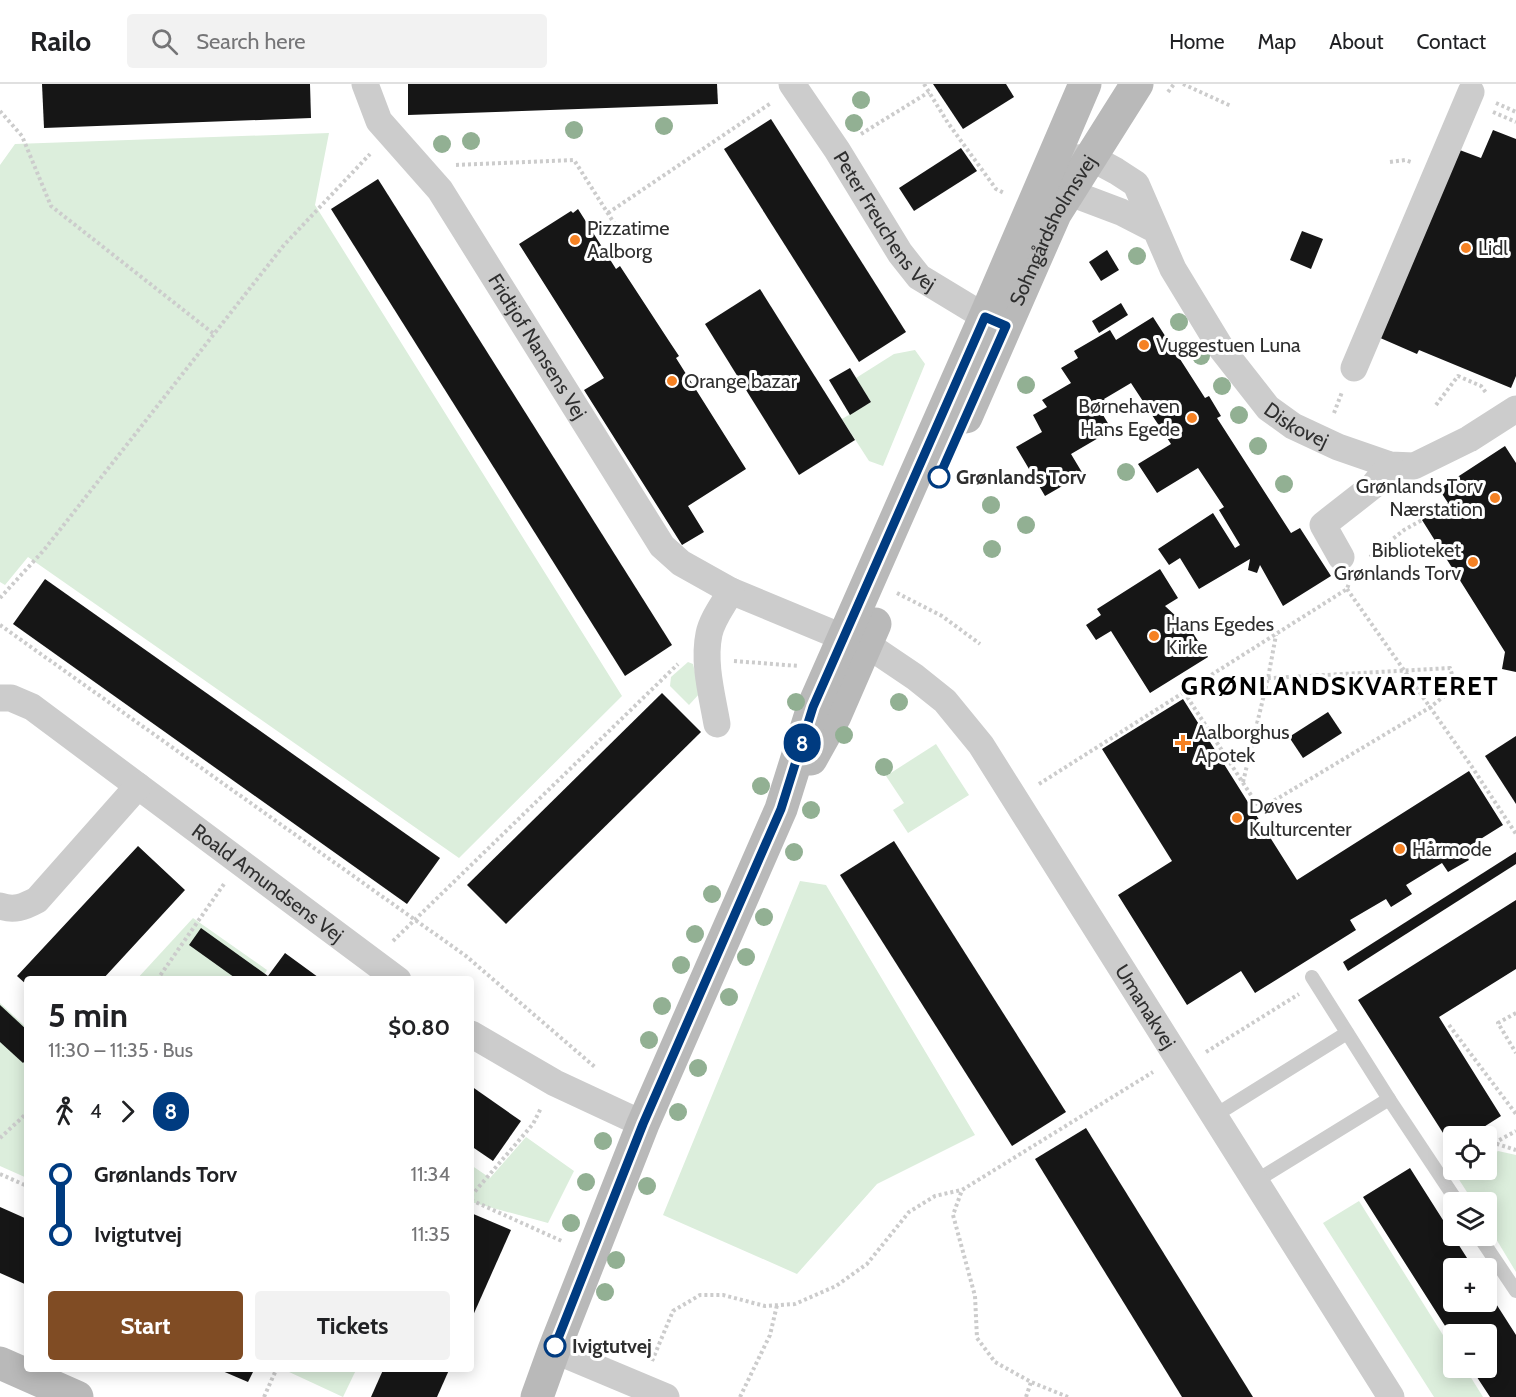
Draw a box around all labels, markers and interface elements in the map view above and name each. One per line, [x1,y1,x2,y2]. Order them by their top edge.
search box [127,14,547,68]
text: Railo [30,24,91,58]
icon: search [148,25,181,58]
text: Search here [196,28,306,55]
text: Home [1169,29,1225,54]
text: Map [1258,29,1296,54]
text: About [1329,29,1383,54]
text: Contact [1416,29,1486,54]
street label: Peter Freuchens Vej [829,147,940,296]
street label: Sohngårdsholmsvej [1004,150,1101,309]
place label: Pizzatime Aalborg [587,216,670,263]
marker: Pizzatime Aalborg [568,233,582,247]
place label: Lidl [1478,236,1508,260]
marker: Lidl [1459,241,1473,255]
street label: Fridtjof Nansens Vej [483,269,592,424]
place label: Vuggestuen Luna [1156,333,1301,357]
marker: Vuggestuen Luna [1137,338,1151,352]
place label: Orange bazar [684,369,798,393]
marker: Orange bazar [665,374,679,388]
place label: Børnehaven Hans Egede [1078,394,1180,441]
street label: Diskovej [1259,397,1332,453]
marker: Børnehaven Hans Egede [1185,411,1199,425]
place label: Grønlands Torv [956,465,1086,489]
marker: Grønlands Torv [928,466,950,488]
place label: Grønlands Torv Nærstation [1356,474,1483,521]
marker: Grønlands Torv Nærstation [1488,491,1502,505]
place label: Biblioteket Grønlands Torv [1334,538,1461,585]
marker: Biblioteket Grønlands Torv [1466,555,1480,569]
place label: Hans Egedes Kirke [1166,612,1274,659]
marker: Hans Egedes Kirke [1147,629,1161,643]
district label: GRØNLANDSKVARTERET [1181,670,1499,702]
place label: Aalborghus Apotek [1195,720,1290,767]
line badge: 8 [782,724,822,762]
text: 8 [796,731,808,756]
marker: Aalborghus Apotek [1176,736,1190,750]
place label: Døves Kulturcenter [1249,794,1352,841]
marker: Døves Kulturcenter [1230,811,1244,825]
street label: Roald Amundsens Vej [187,818,348,947]
place label: Hårmode [1412,837,1492,861]
marker: Hårmode [1393,842,1407,856]
street label: Umanakvej [1110,960,1181,1053]
text: 5 min [48,995,128,1035]
text: $0.80 [388,1014,450,1041]
text: 11:30 – 11:35 · Bus [48,1038,193,1062]
icon: walk [48,1095,81,1128]
icon: forward [111,1095,144,1128]
text: 4 [90,1099,102,1123]
text: 8 [165,1099,177,1124]
map controls [1443,1126,1497,1378]
button: locate [1443,1126,1497,1180]
text: Grønlands Torv [94,1161,237,1188]
text: 11:34 [410,1162,450,1186]
button: layers [1443,1192,1497,1246]
text: Ivigtutvej [94,1221,182,1248]
text: 11:35 [411,1222,450,1246]
button: + [1443,1258,1497,1312]
button: Start [48,1291,243,1360]
button: Tickets [255,1291,450,1360]
button: − [1443,1324,1497,1378]
place label: Ivigtutvej [572,1334,652,1358]
marker: Ivigtutvej [544,1335,566,1357]

